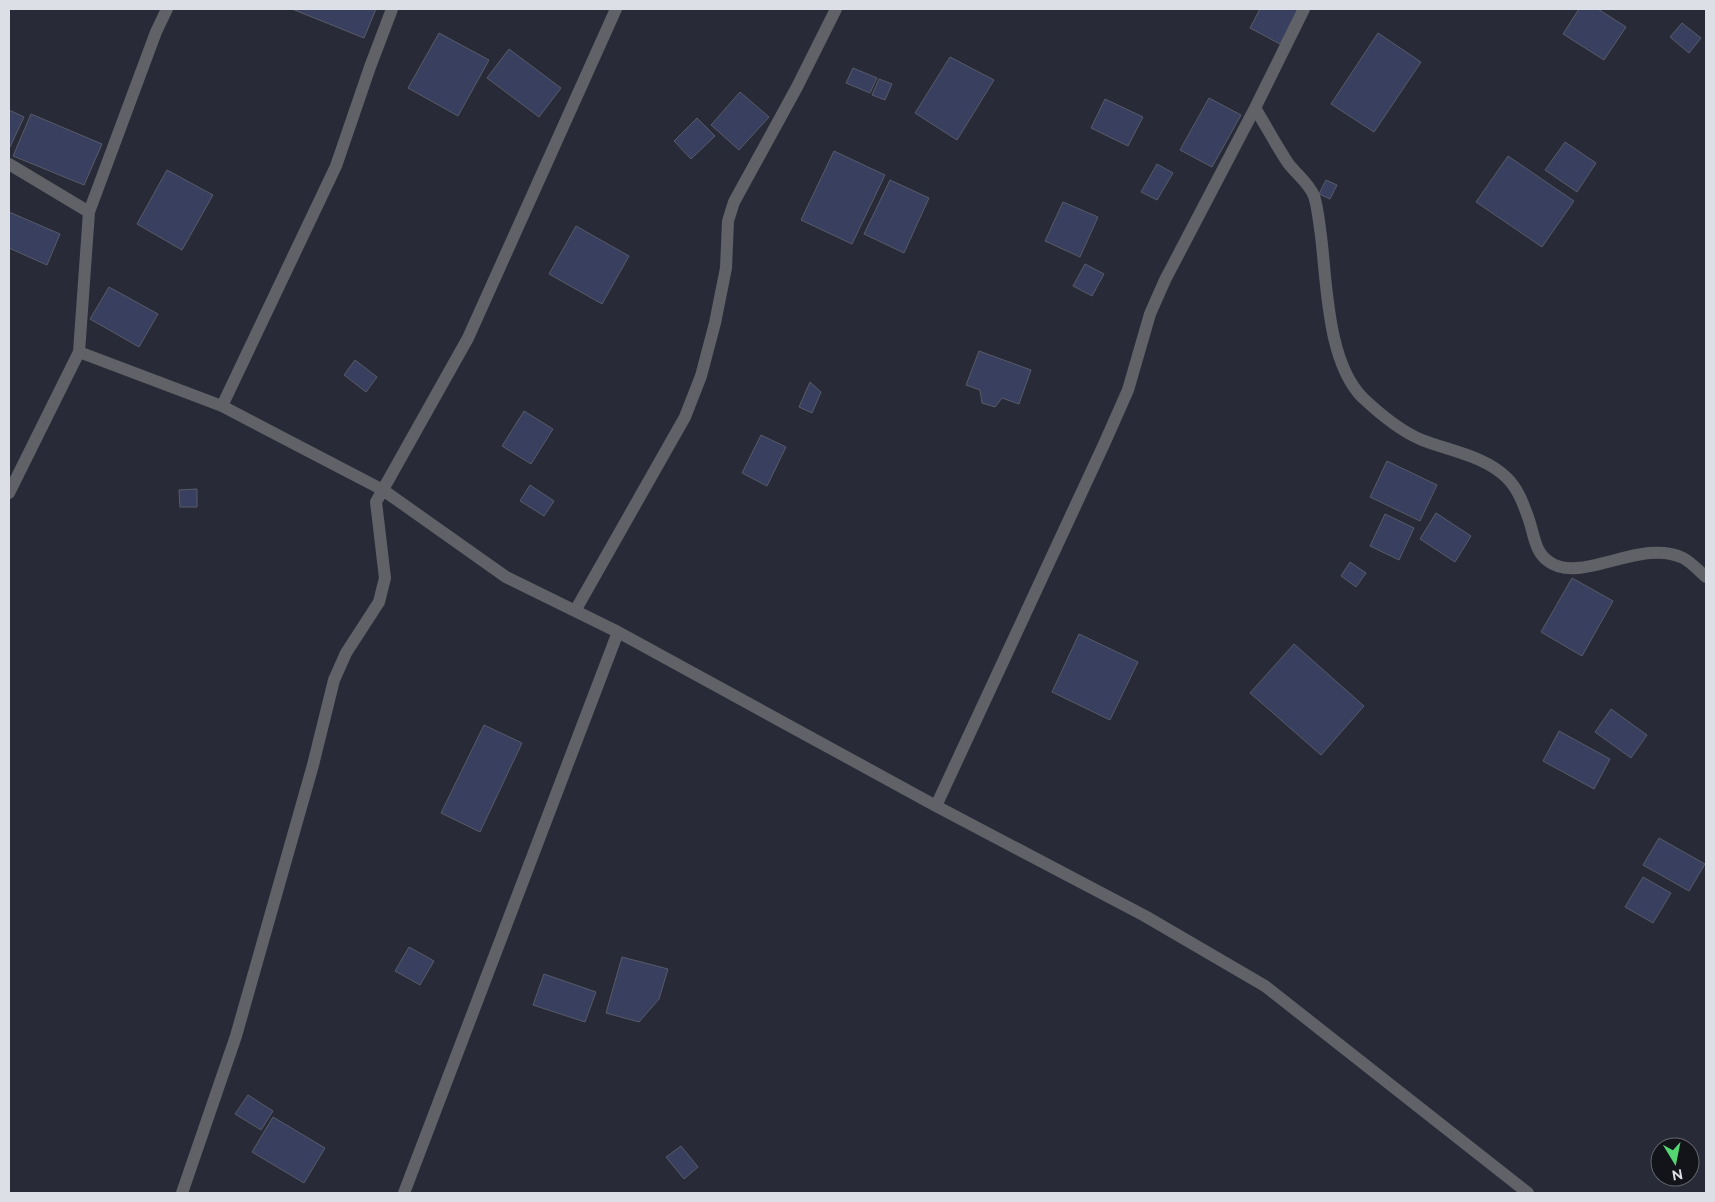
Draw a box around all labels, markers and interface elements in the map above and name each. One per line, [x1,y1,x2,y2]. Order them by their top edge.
north arrow [1650,1137,1700,1187]
text: N [1671,1166,1684,1184]

